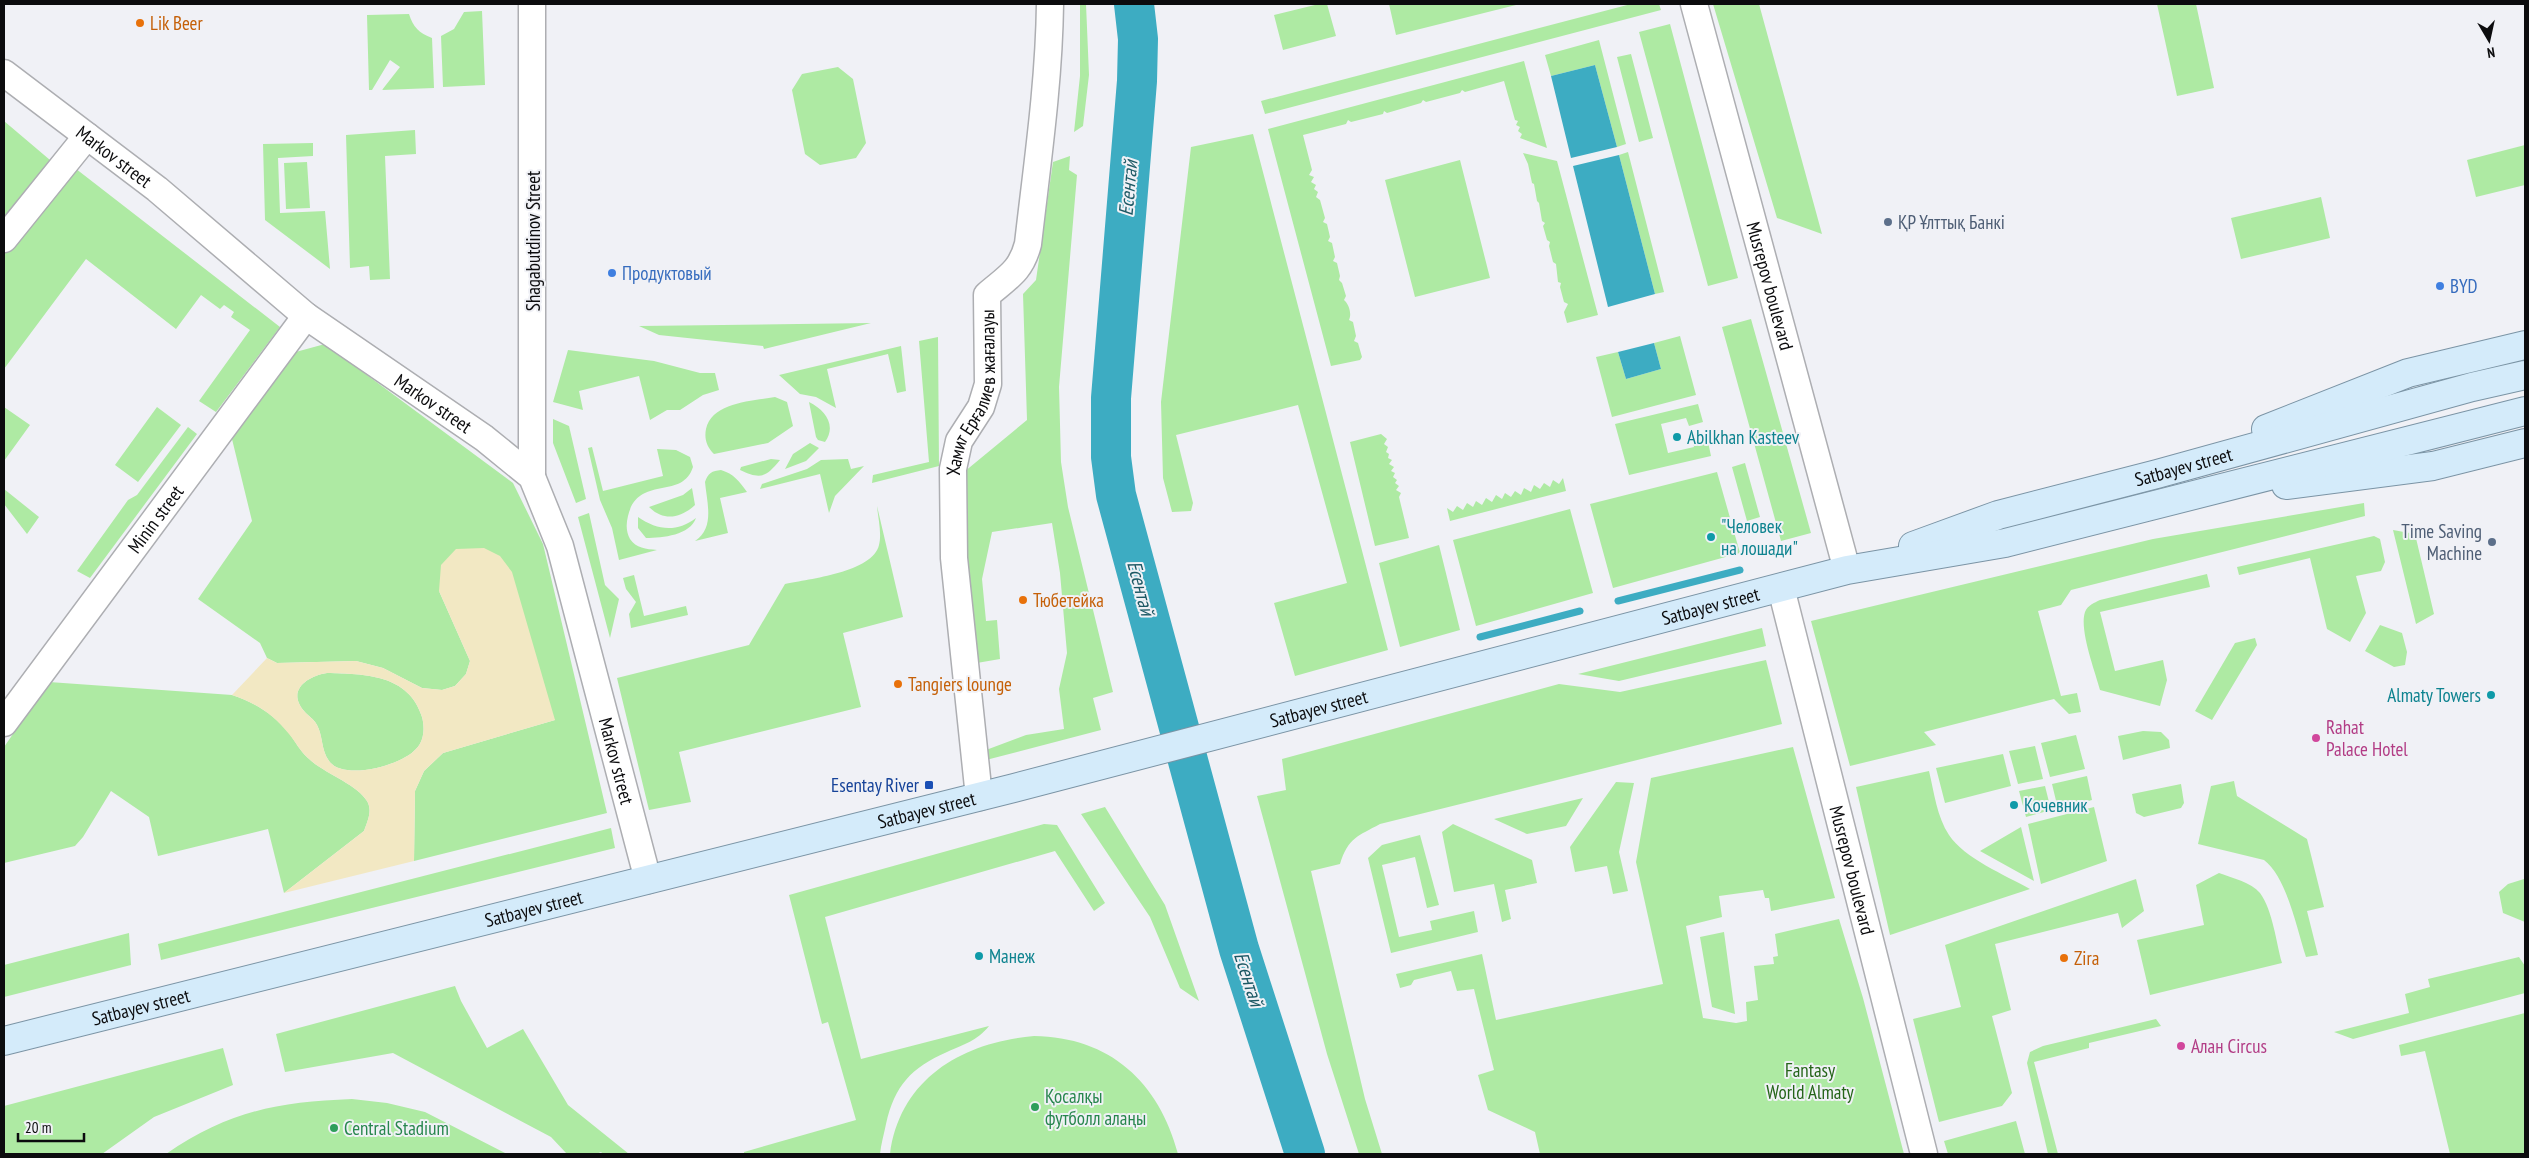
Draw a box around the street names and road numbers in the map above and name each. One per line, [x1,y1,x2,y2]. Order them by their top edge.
street label: Markov street [71,120,157,193]
street label: Shagabutdinov Street [521,170,545,311]
street label: Musrepov boulevard [1741,219,1799,353]
street label: Хамит Ерғалиев жағалауы [941,309,1000,476]
street label: Markov street [390,368,477,439]
street label: Satbayev street [2132,442,2236,491]
street label: Minin street [122,480,189,558]
street label: Satbayev street [1659,581,1763,630]
street label: Satbayev street [1267,684,1371,733]
street label: Markov street [594,715,640,807]
street label: Satbayev street [875,786,979,834]
street label: Musrepov boulevard [1824,803,1880,937]
street label: Satbayev street [482,884,586,932]
street label: Satbayev street [89,983,193,1031]

